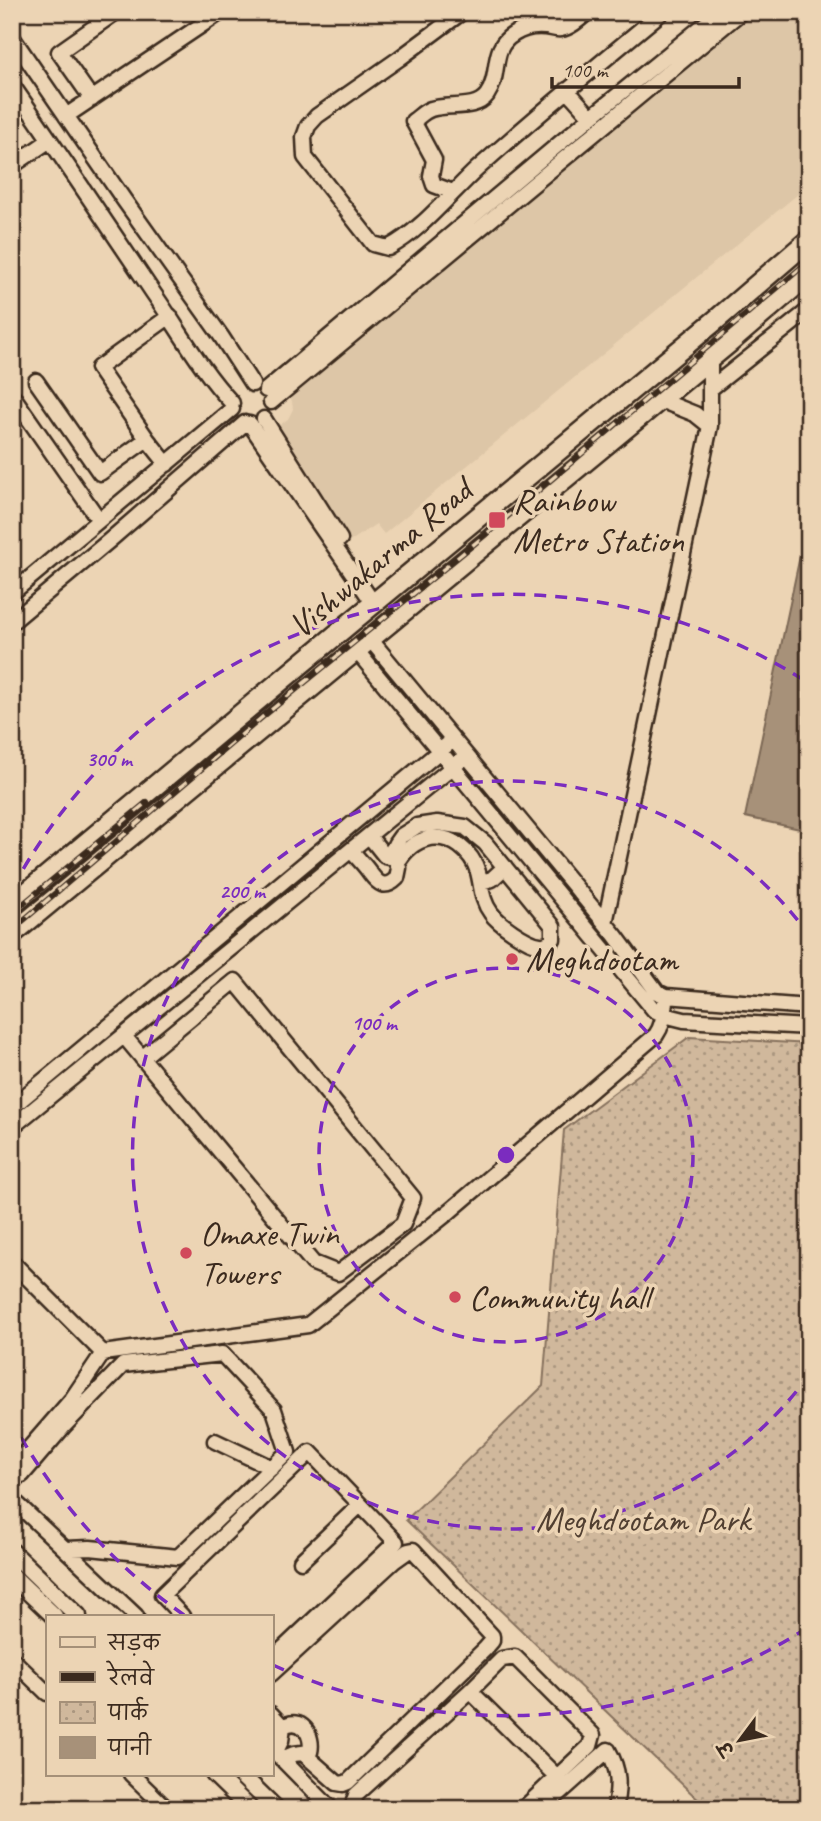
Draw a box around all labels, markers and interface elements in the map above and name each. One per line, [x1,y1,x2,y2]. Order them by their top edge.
scale bar [552,46,739,90]
text: 100 m [562,57,609,83]
street label: Vishwakarma Road [279,465,485,648]
place label: Rainbow Metro Station [513,478,684,563]
marker: Rainbow Metro Station [487,510,507,530]
text: 300 m [86,746,134,772]
text: 200 m [219,878,267,904]
place label: Meghdootam [526,937,680,982]
marker: Meghdootam [504,951,520,967]
text: 100 m [351,1010,399,1036]
centre of rings [494,1143,518,1167]
place label: Omaxe Twin Towers [200,1211,340,1296]
marker: Omaxe Twin Towers [178,1245,194,1261]
place label: Community hall [469,1275,655,1320]
marker: Community hall [447,1289,463,1305]
park label: Meghdootam Park [536,1497,753,1542]
legend [46,1615,273,1776]
text: सड़क [107,1630,161,1656]
text: रेलवे [105,1660,155,1691]
text: पार्क [107,1696,149,1726]
north arrow [706,1706,776,1776]
text: पानी [107,1732,153,1761]
text: उ [712,1735,741,1762]

